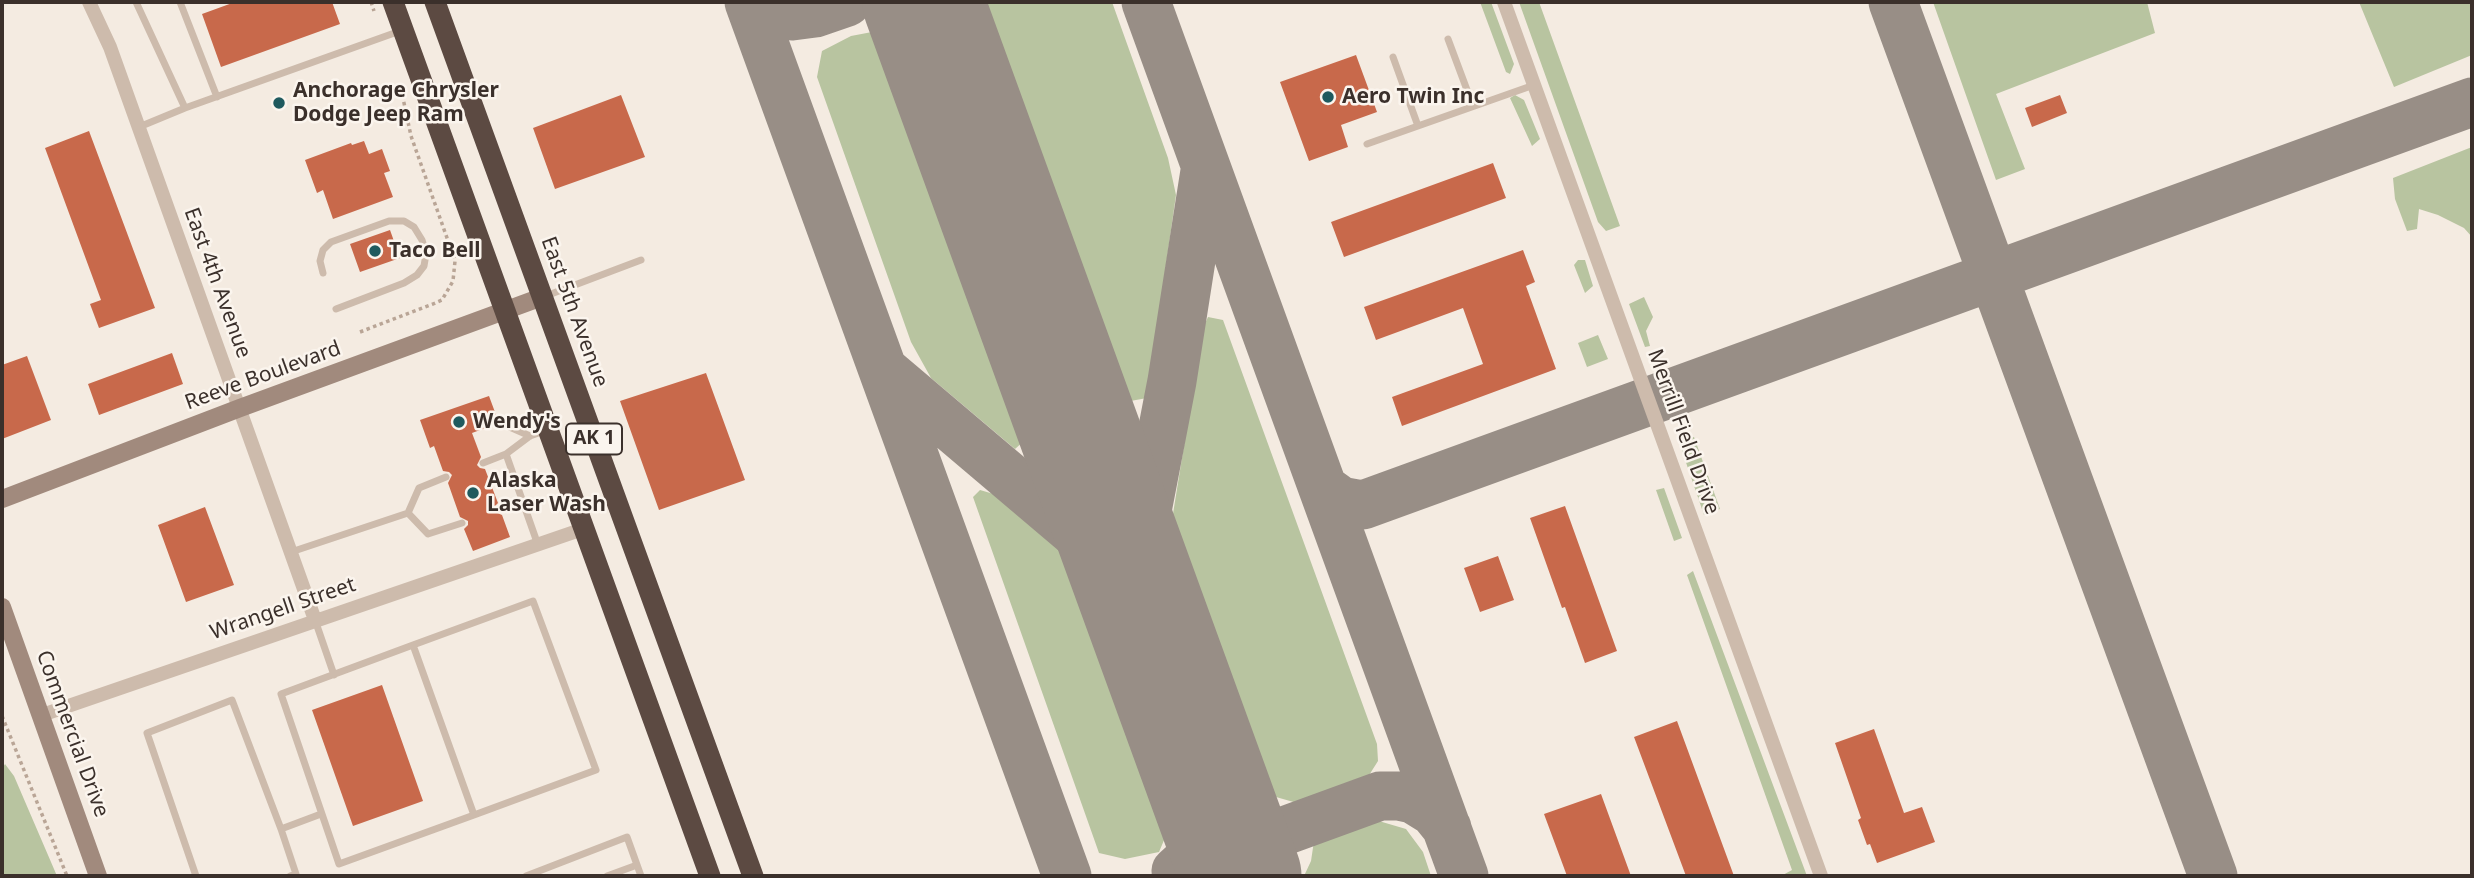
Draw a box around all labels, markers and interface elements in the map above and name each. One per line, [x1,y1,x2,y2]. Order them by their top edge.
place label: Anchorage Chrysler Dodge Jeep Ram [293,78,499,128]
place label: Aero Twin Inc [1342,84,1484,110]
marker: Aero Twin Inc [1320,89,1336,105]
marker: Anchorage Chrysler Dodge Jeep Ram [271,95,287,111]
street label: East 4th Avenue [178,204,256,362]
street label: East 5th Avenue [535,233,613,391]
place label: Taco Bell [389,238,480,264]
marker: Taco Bell [367,243,383,259]
street label: Reeve Boulevard [182,336,344,416]
street label: Merrill Field Drive [1641,346,1725,518]
place label: Wendy's [473,409,561,435]
marker: Wendy's [451,414,467,430]
road number: AK 1 [566,424,622,454]
place label: Alaska Laser Wash [487,468,606,518]
marker: Alaska Laser Wash [465,485,481,501]
street label: Wrangell Street [207,572,359,646]
street label: Commercial Drive [30,647,114,821]

